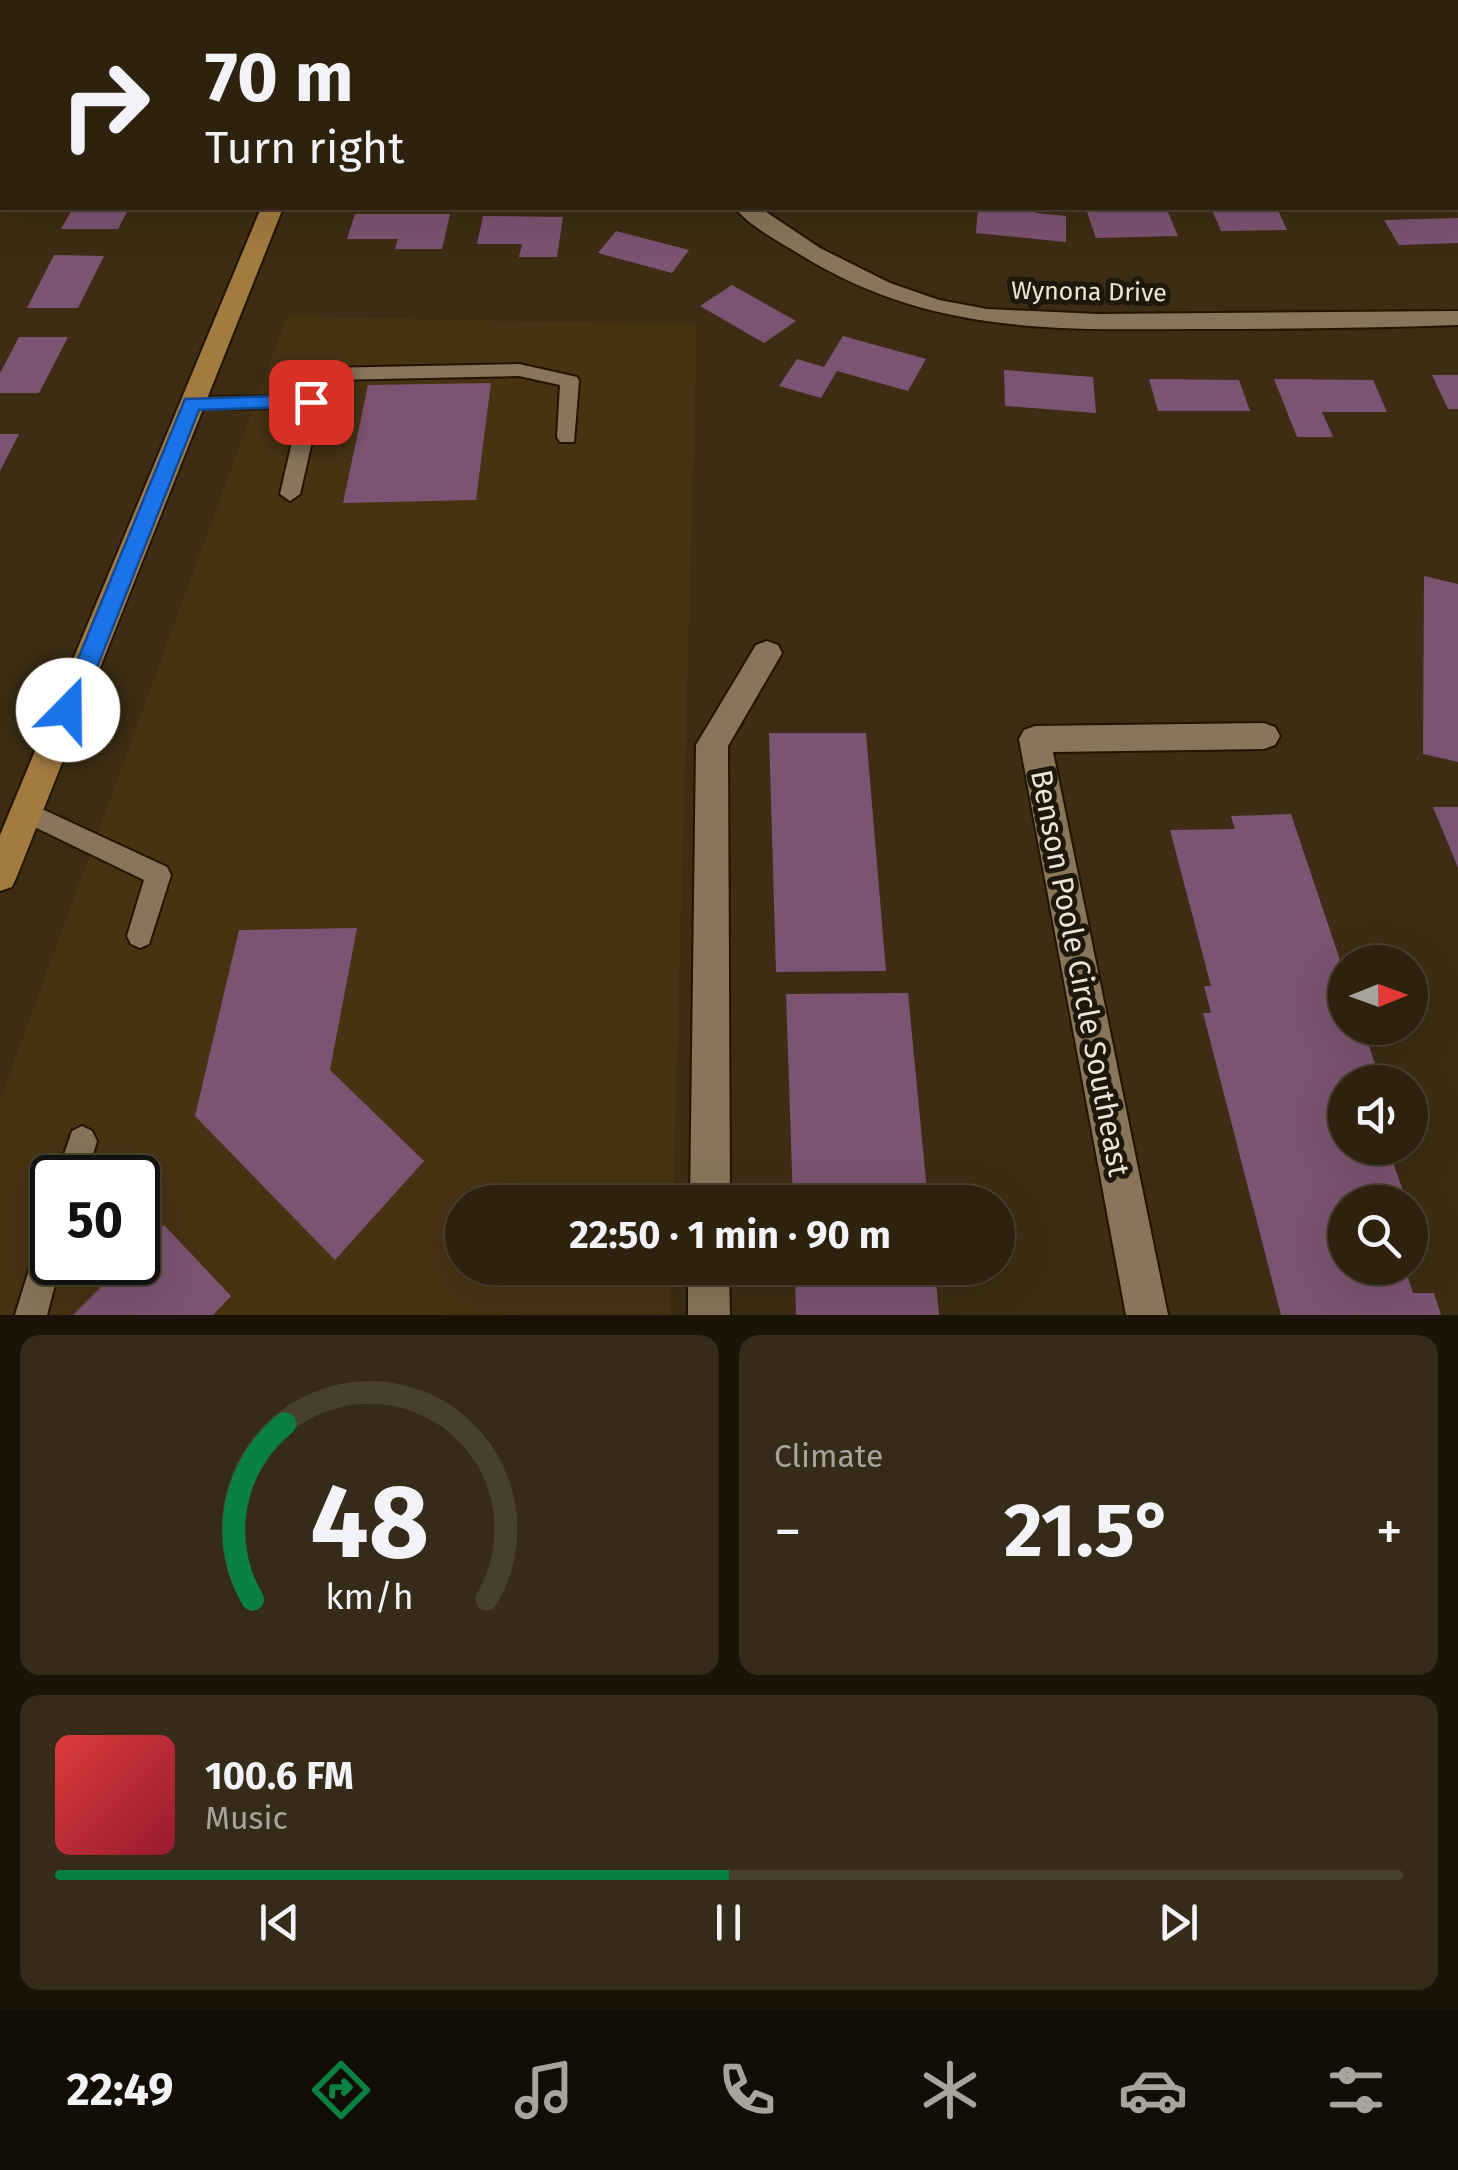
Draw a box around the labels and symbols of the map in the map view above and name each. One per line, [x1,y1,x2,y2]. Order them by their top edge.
street label: Wynona Drive [1011,276,1167,308]
pin [269,360,354,445]
position arrow [16,658,120,762]
street label: Benson Poole Circle Southeast [1023,767,1137,1180]
north arrow [1328,945,1428,1045]
speed limit sign: 50 [30,1155,160,1285]

